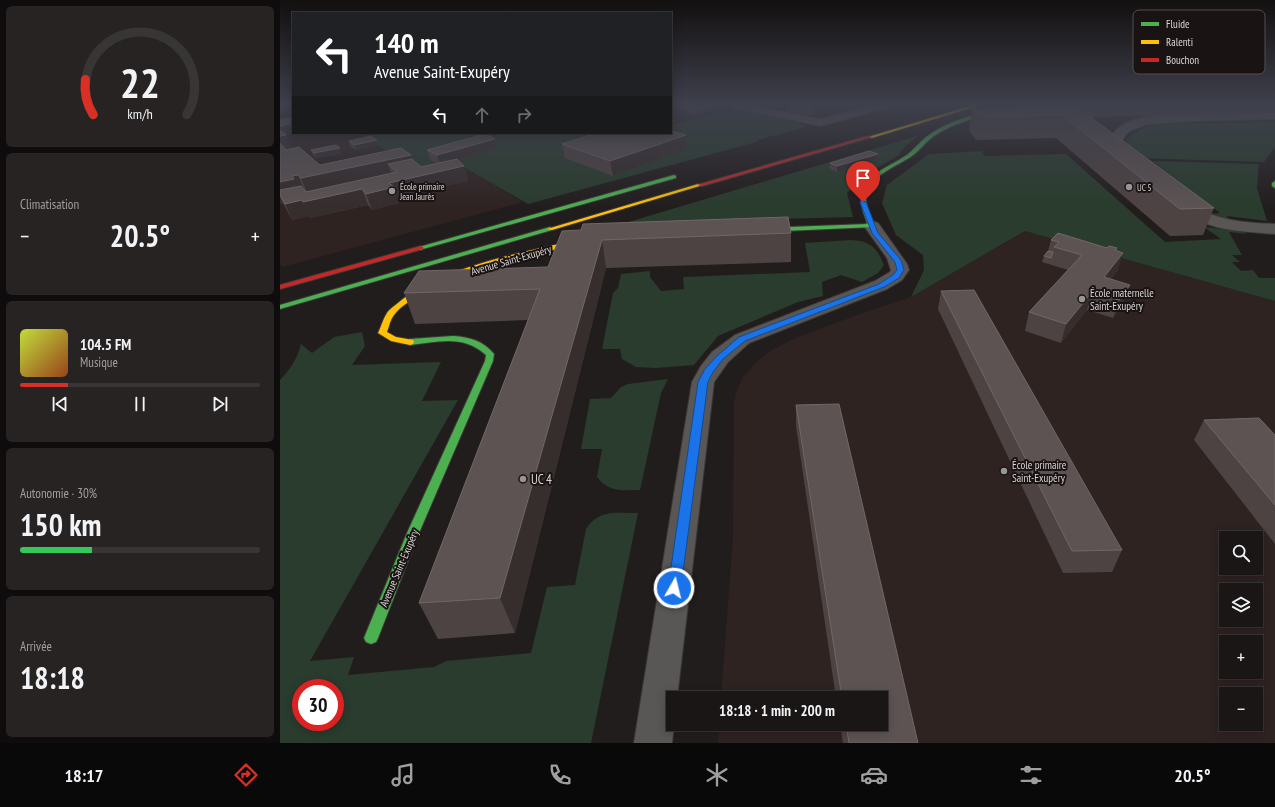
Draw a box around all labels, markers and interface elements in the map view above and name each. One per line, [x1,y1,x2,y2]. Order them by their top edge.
legend [1133,10,1265,74]
text: Fluide [1166,17,1190,31]
text: 140 m [374,24,438,61]
icon: left [308,28,360,80]
text: Ralenti [1166,35,1193,49]
text: Bouchon [1166,53,1199,67]
text: 22 [120,56,160,109]
text: Avenue Saint-Exupéry [374,60,510,83]
text: km/h [127,103,153,122]
icon: left [429,104,451,126]
icon: ahead [471,104,493,126]
icon: right [513,104,535,126]
pin [846,161,880,202]
icon: arrive [852,167,874,189]
place label: École primaire Jean Jaurès [399,181,445,202]
marker: UC 5 [1124,182,1134,192]
place label: UC 5 [1137,182,1151,193]
marker: École primaire Jean Jaurès [387,186,397,196]
text: Climatisation [20,196,79,213]
text: 20.5° [110,216,170,255]
text: − [20,222,29,250]
text: + [251,222,260,250]
street label: Avenue Saint-Exupéry [469,242,554,278]
place label: École maternelle Saint-Exupéry [1090,286,1154,313]
marker: École maternelle Saint-Exupéry [1077,294,1087,304]
text: 104.5 FM [80,335,131,354]
text: Musique [80,354,118,371]
icon: previous [49,393,71,415]
icon: pause [129,393,151,415]
icon: next [209,393,231,415]
place label: École primaire Saint-Exupéry [1012,458,1067,485]
marker: École primaire Saint-Exupéry [999,466,1009,476]
place label: UC 4 [531,471,552,488]
marker: UC 4 [518,474,528,484]
text: Autonomie · 30% [20,485,97,502]
text: 150 km [20,505,101,544]
street label: Avenue Saint-Exupéry [376,526,422,609]
map controls [1219,531,1263,731]
button: search [1219,531,1263,575]
position arrow [653,567,695,609]
button: layers [1219,583,1263,627]
button: + [1219,635,1263,679]
text: Arrivée [20,638,52,655]
text: 18:18 [20,658,85,697]
speed limit sign: 30 [292,679,344,731]
button: − [1219,687,1263,731]
text: 18:18 · 1 min · 200 m [719,701,835,720]
icon: directions [232,761,260,789]
icon: music [389,761,417,789]
icon: phone [546,761,574,789]
icon: climate [703,761,731,789]
icon: car [860,761,888,789]
icon: filters [1017,761,1045,789]
text: 18:17 [64,764,103,787]
text: 20.5° [1174,764,1211,787]

